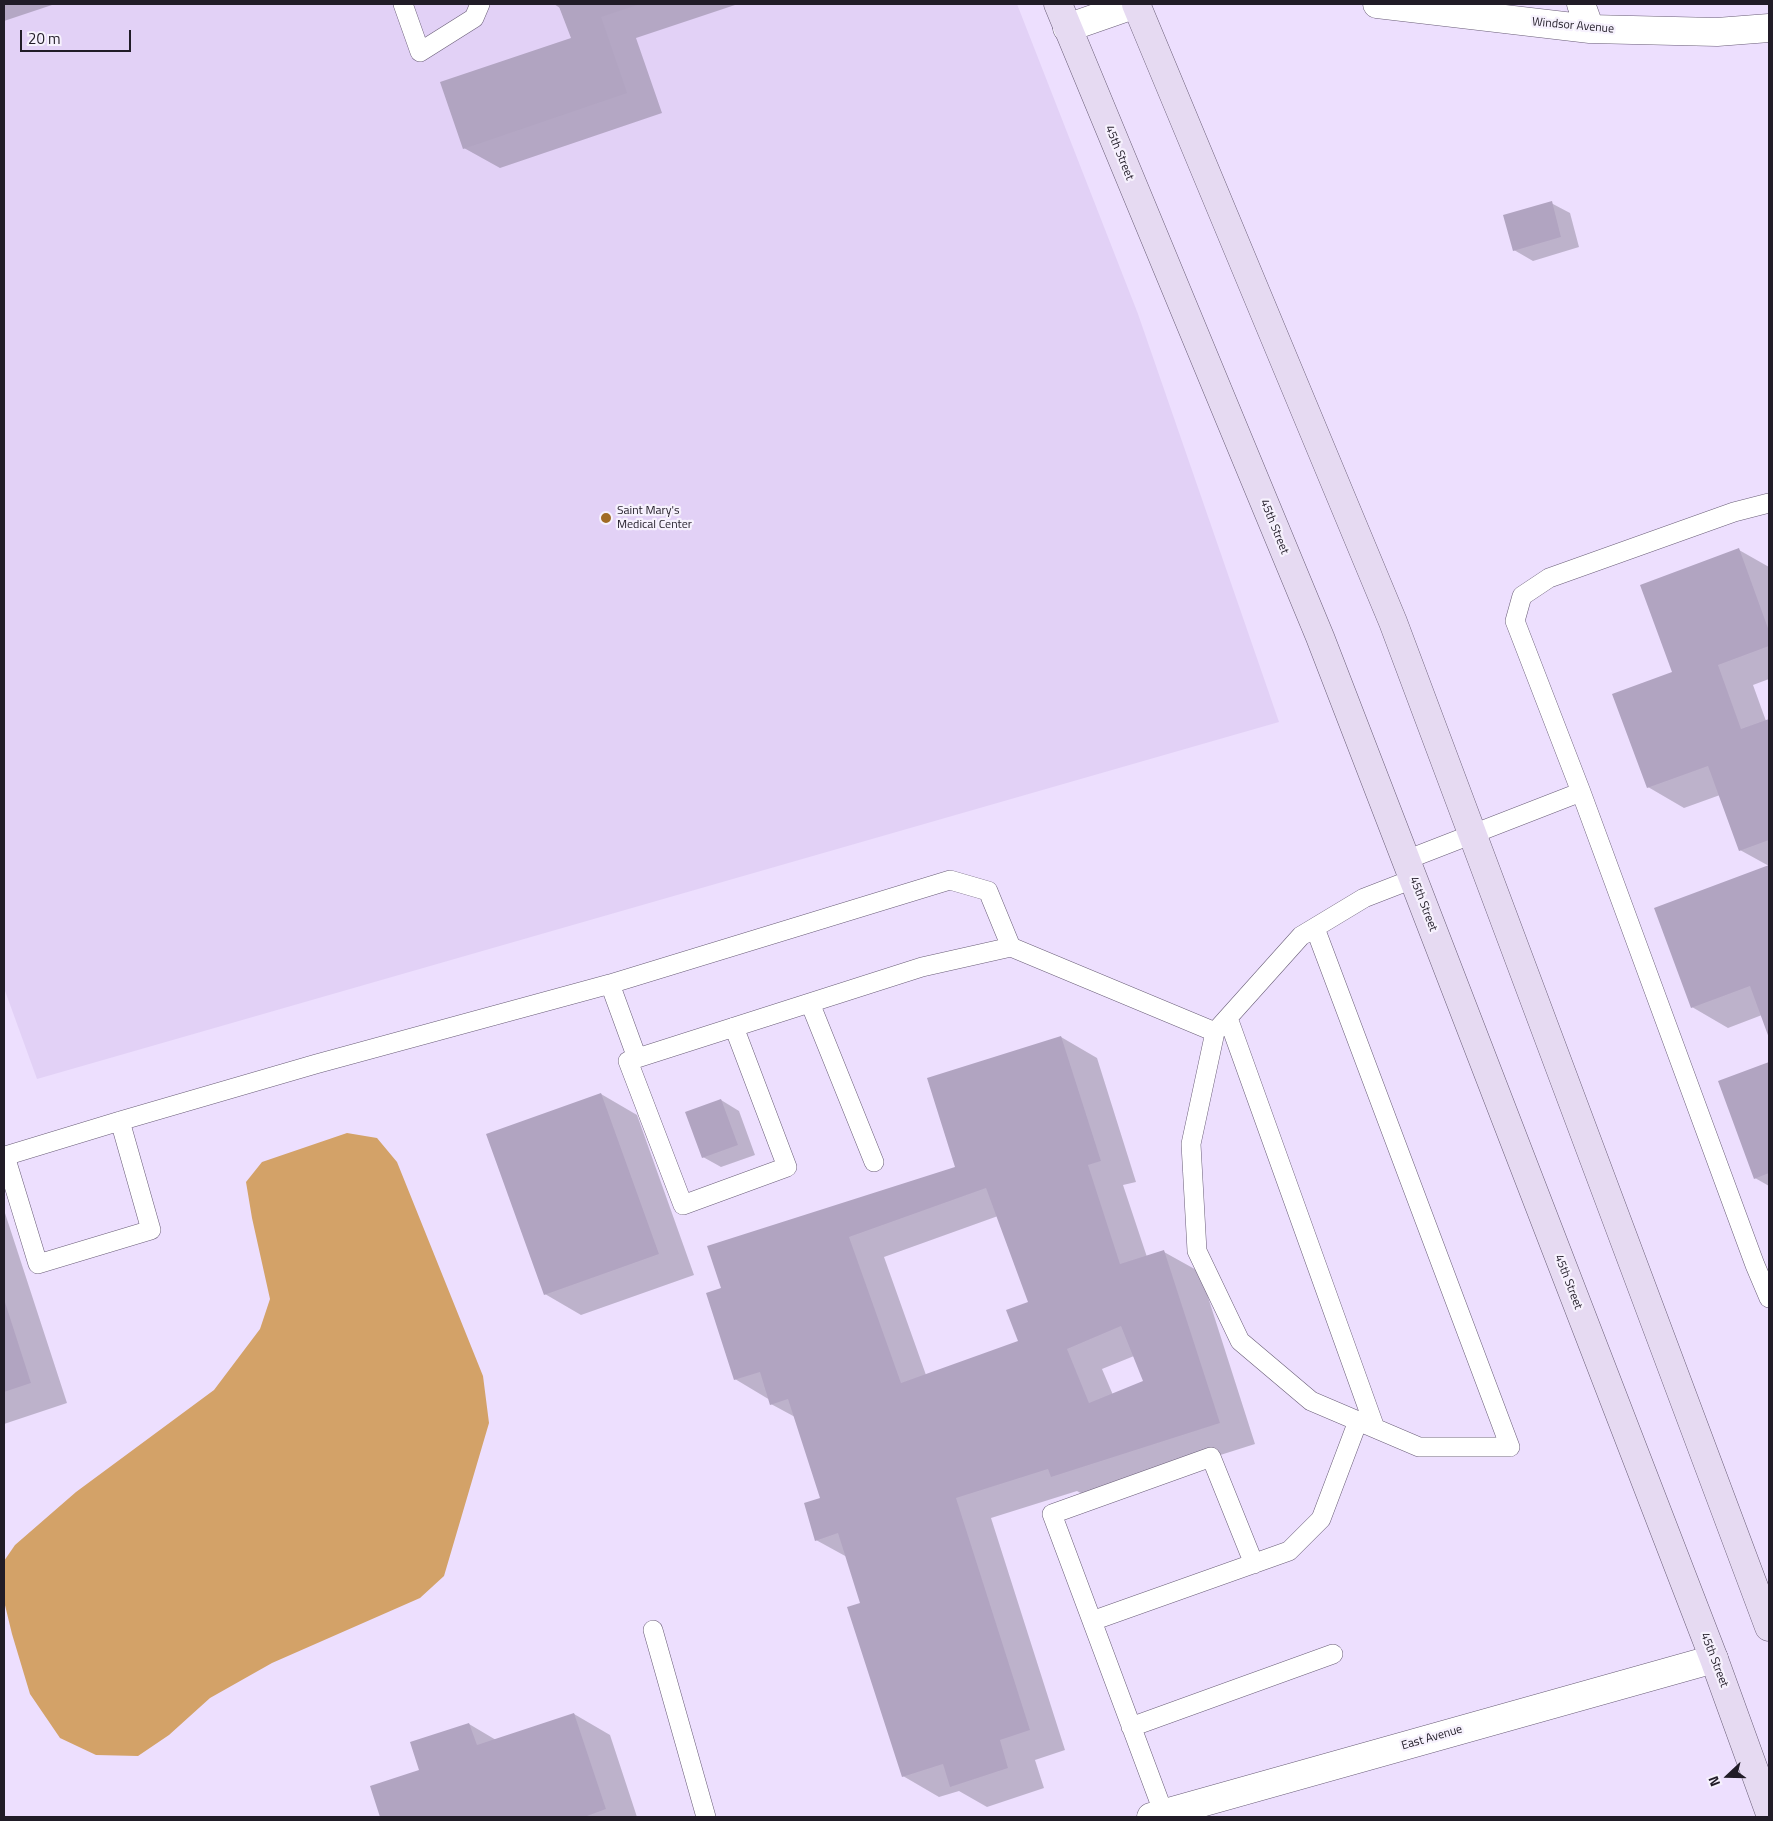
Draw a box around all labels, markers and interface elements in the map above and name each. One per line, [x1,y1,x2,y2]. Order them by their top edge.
street label: Windsor Avenue [1531,15,1615,37]
scale bar [22,20,134,52]
text: 20 m [28,27,61,50]
street label: 45th Street [1102,124,1136,182]
street label: 45th Street [1257,498,1291,556]
place label: Saint Mary's Medical Center [617,504,692,532]
marker: Saint Mary's Medical Center [599,511,613,525]
street label: 45th Street [1406,874,1440,934]
street label: 45th Street [1551,1252,1585,1312]
street label: 45th Street [1697,1630,1731,1690]
street label: East Avenue [1400,1722,1464,1754]
north arrow [1703,1751,1753,1801]
text: N [1702,1773,1725,1790]

